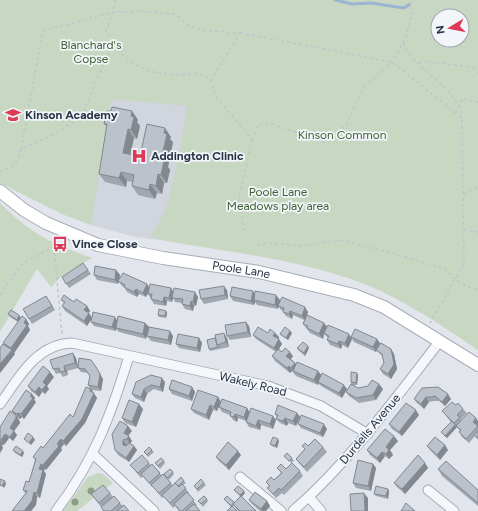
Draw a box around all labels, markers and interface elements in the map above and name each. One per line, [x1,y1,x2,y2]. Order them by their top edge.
north arrow [430,8,470,48]
text: N [434,24,448,35]
park label: Blanchard's Copse [60,38,122,66]
school or university icon: Kinson Academy [4,106,22,124]
place label: Kinson Academy [25,108,118,122]
park label: Kinson Common [298,128,387,142]
hospital icon: Addington Clinic [130,147,148,165]
place label: Addington Clinic [151,149,244,163]
park label: Poole Lane Meadows play area [227,185,329,213]
bus stop icon: Vince Close [51,235,69,253]
place label: Vince Close [72,237,138,251]
street label: Poole Lane [211,258,272,282]
street label: Wakely Road [218,369,288,399]
street label: Durdells Avenue [337,391,404,467]

